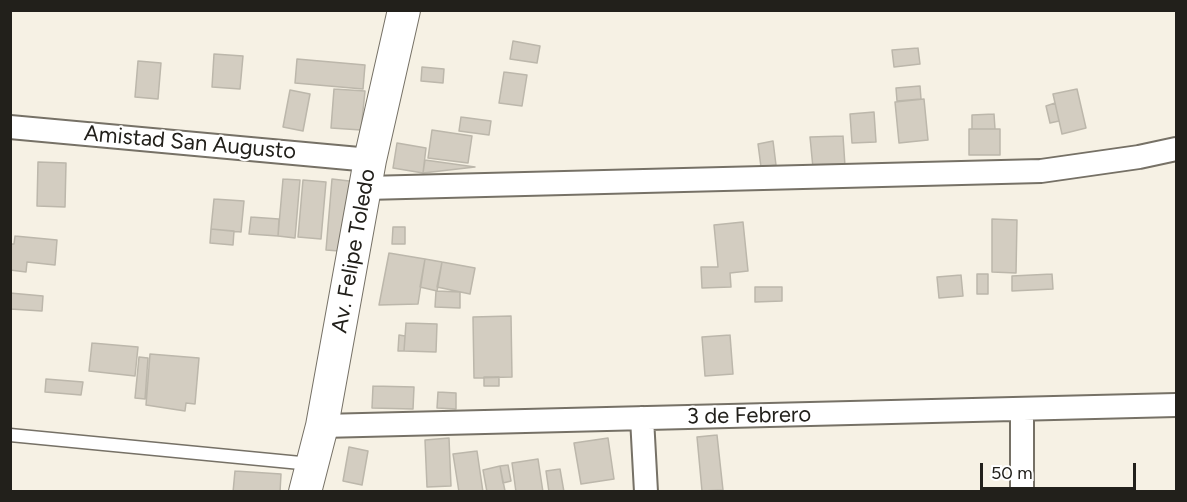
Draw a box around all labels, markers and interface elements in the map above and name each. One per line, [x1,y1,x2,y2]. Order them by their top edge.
street label: Amistad San Augusto [83,121,297,165]
street label: Av. Felipe Toledo [327,167,381,335]
street label: 3 de Febrero [687,402,811,430]
scale bar [983,451,1139,489]
text: 50 m [991,462,1033,484]

